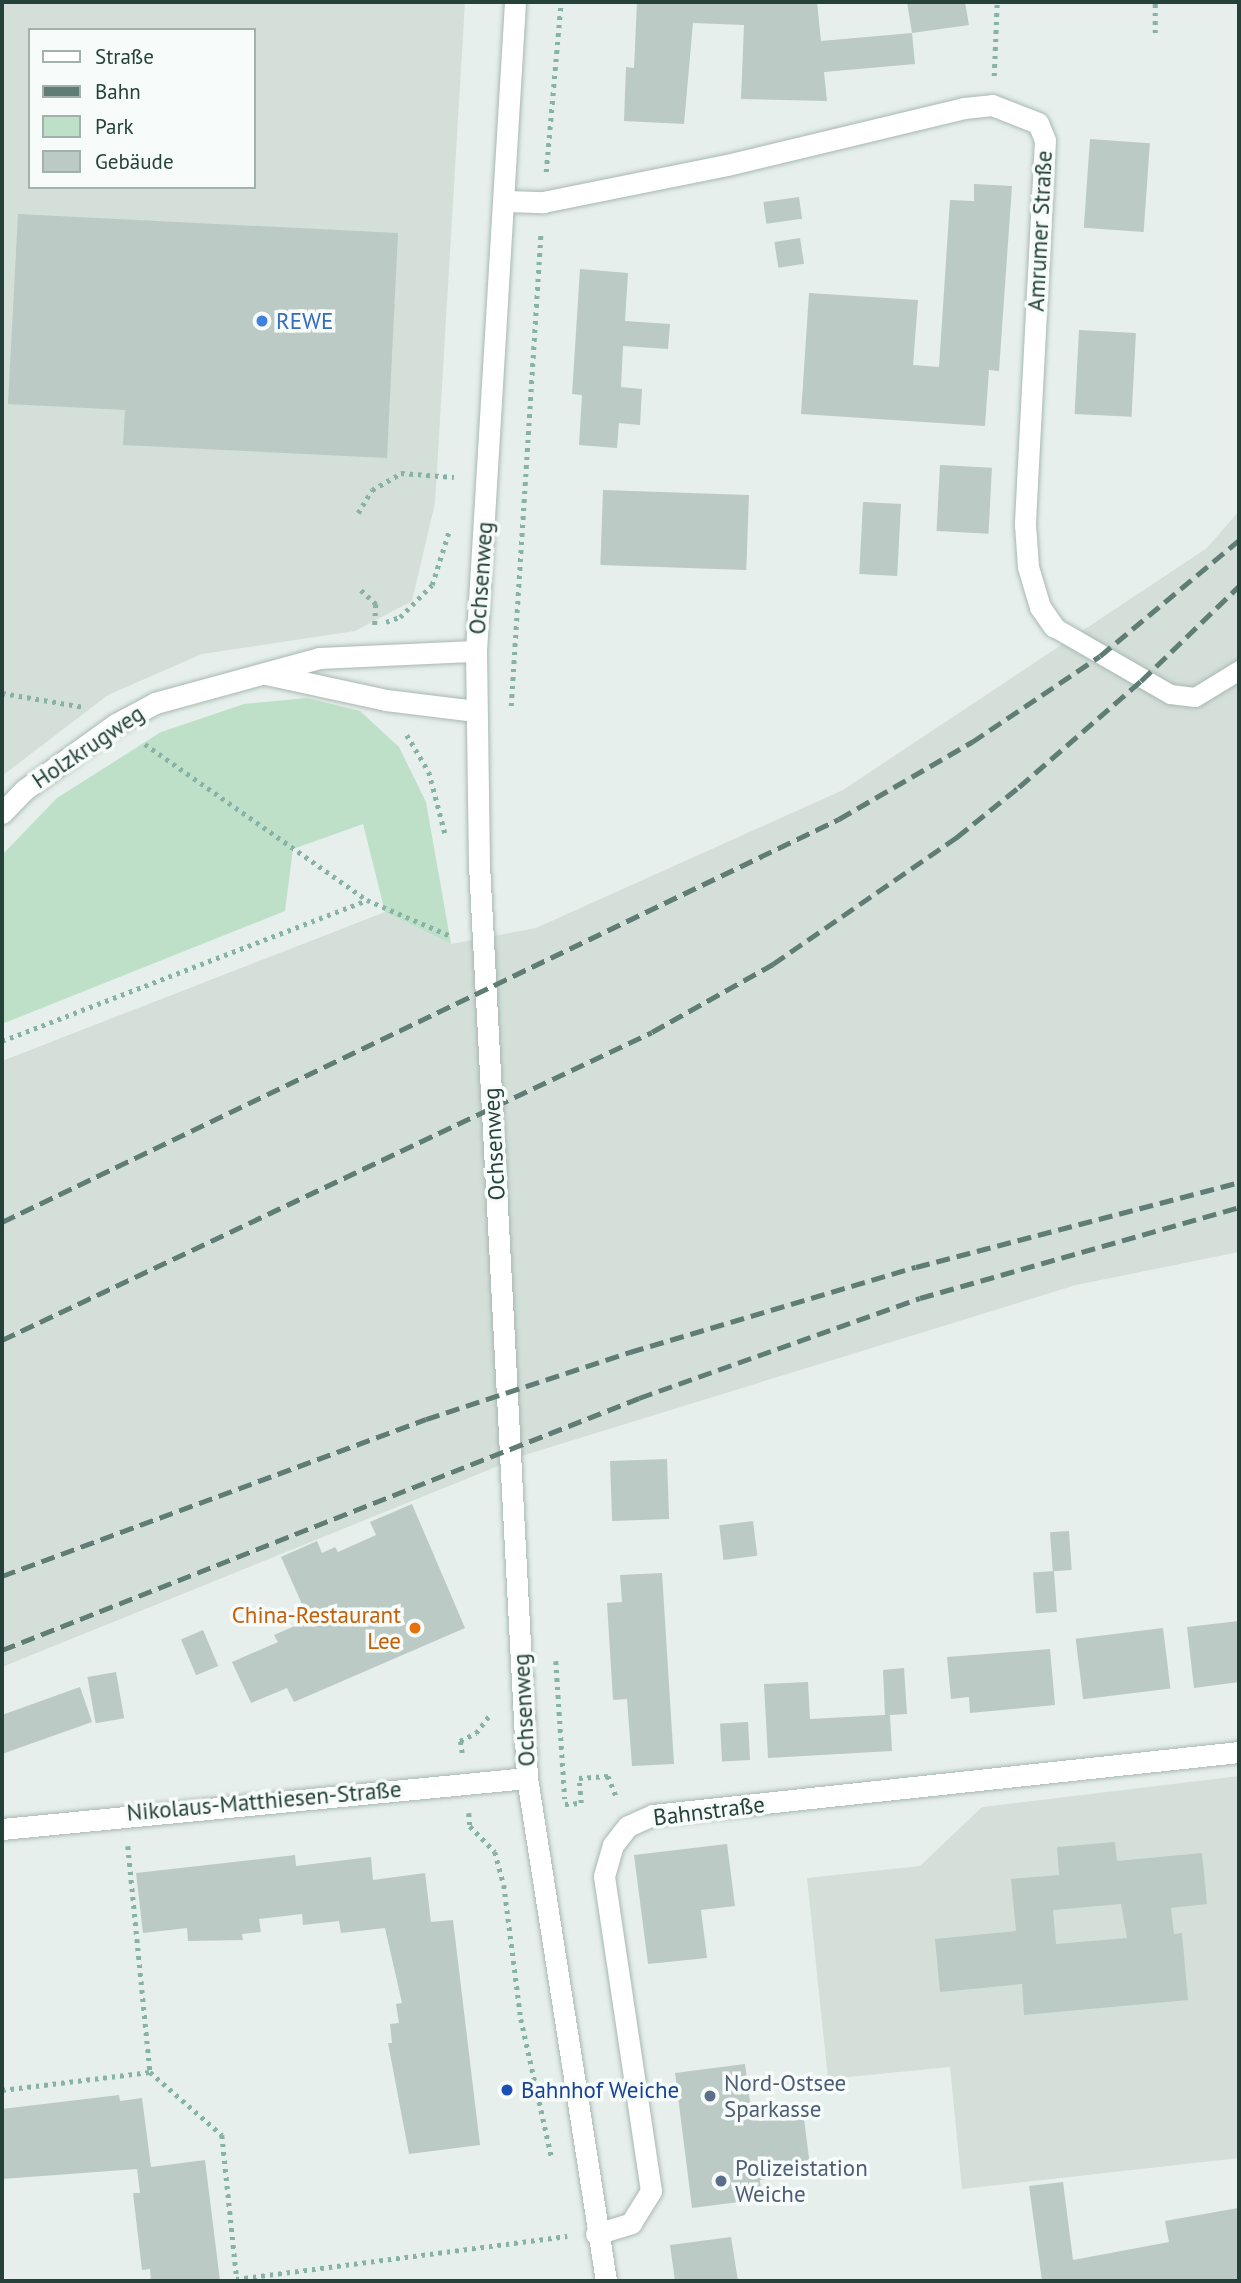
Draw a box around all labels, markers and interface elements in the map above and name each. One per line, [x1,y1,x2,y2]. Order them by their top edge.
legend [28,28,256,189]
text: Straße [95,43,154,70]
text: Bahn [95,78,141,105]
text: Park [95,113,134,140]
text: Gebäude [95,148,174,175]
street label: Amrumer Straße [1022,150,1058,312]
place label: REWE [276,307,333,335]
marker: REWE [254,313,270,329]
street label: Ochsenweg [463,521,499,635]
street label: Holzkrugweg [27,700,149,794]
street label: Ochsenweg [477,1087,511,1201]
place label: China-Restaurant Lee [232,1601,401,1655]
marker: China-Restaurant Lee [407,1620,423,1636]
street label: Ochsenweg [507,1653,541,1767]
street label: Nikolaus-Matthiesen-Straße [126,1775,402,1827]
street label: Bahnstraße [652,1790,766,1832]
place label: Nord-Ostsee Sparkasse [724,2069,846,2123]
place label: Bahnhof Weiche [521,2076,680,2104]
marker: Bahnhof Weiche [499,2082,515,2098]
marker: Nord-Ostsee Sparkasse [702,2088,718,2104]
place label: Polizeistation Weiche [735,2154,868,2208]
marker: Polizeistation Weiche [713,2173,729,2189]

